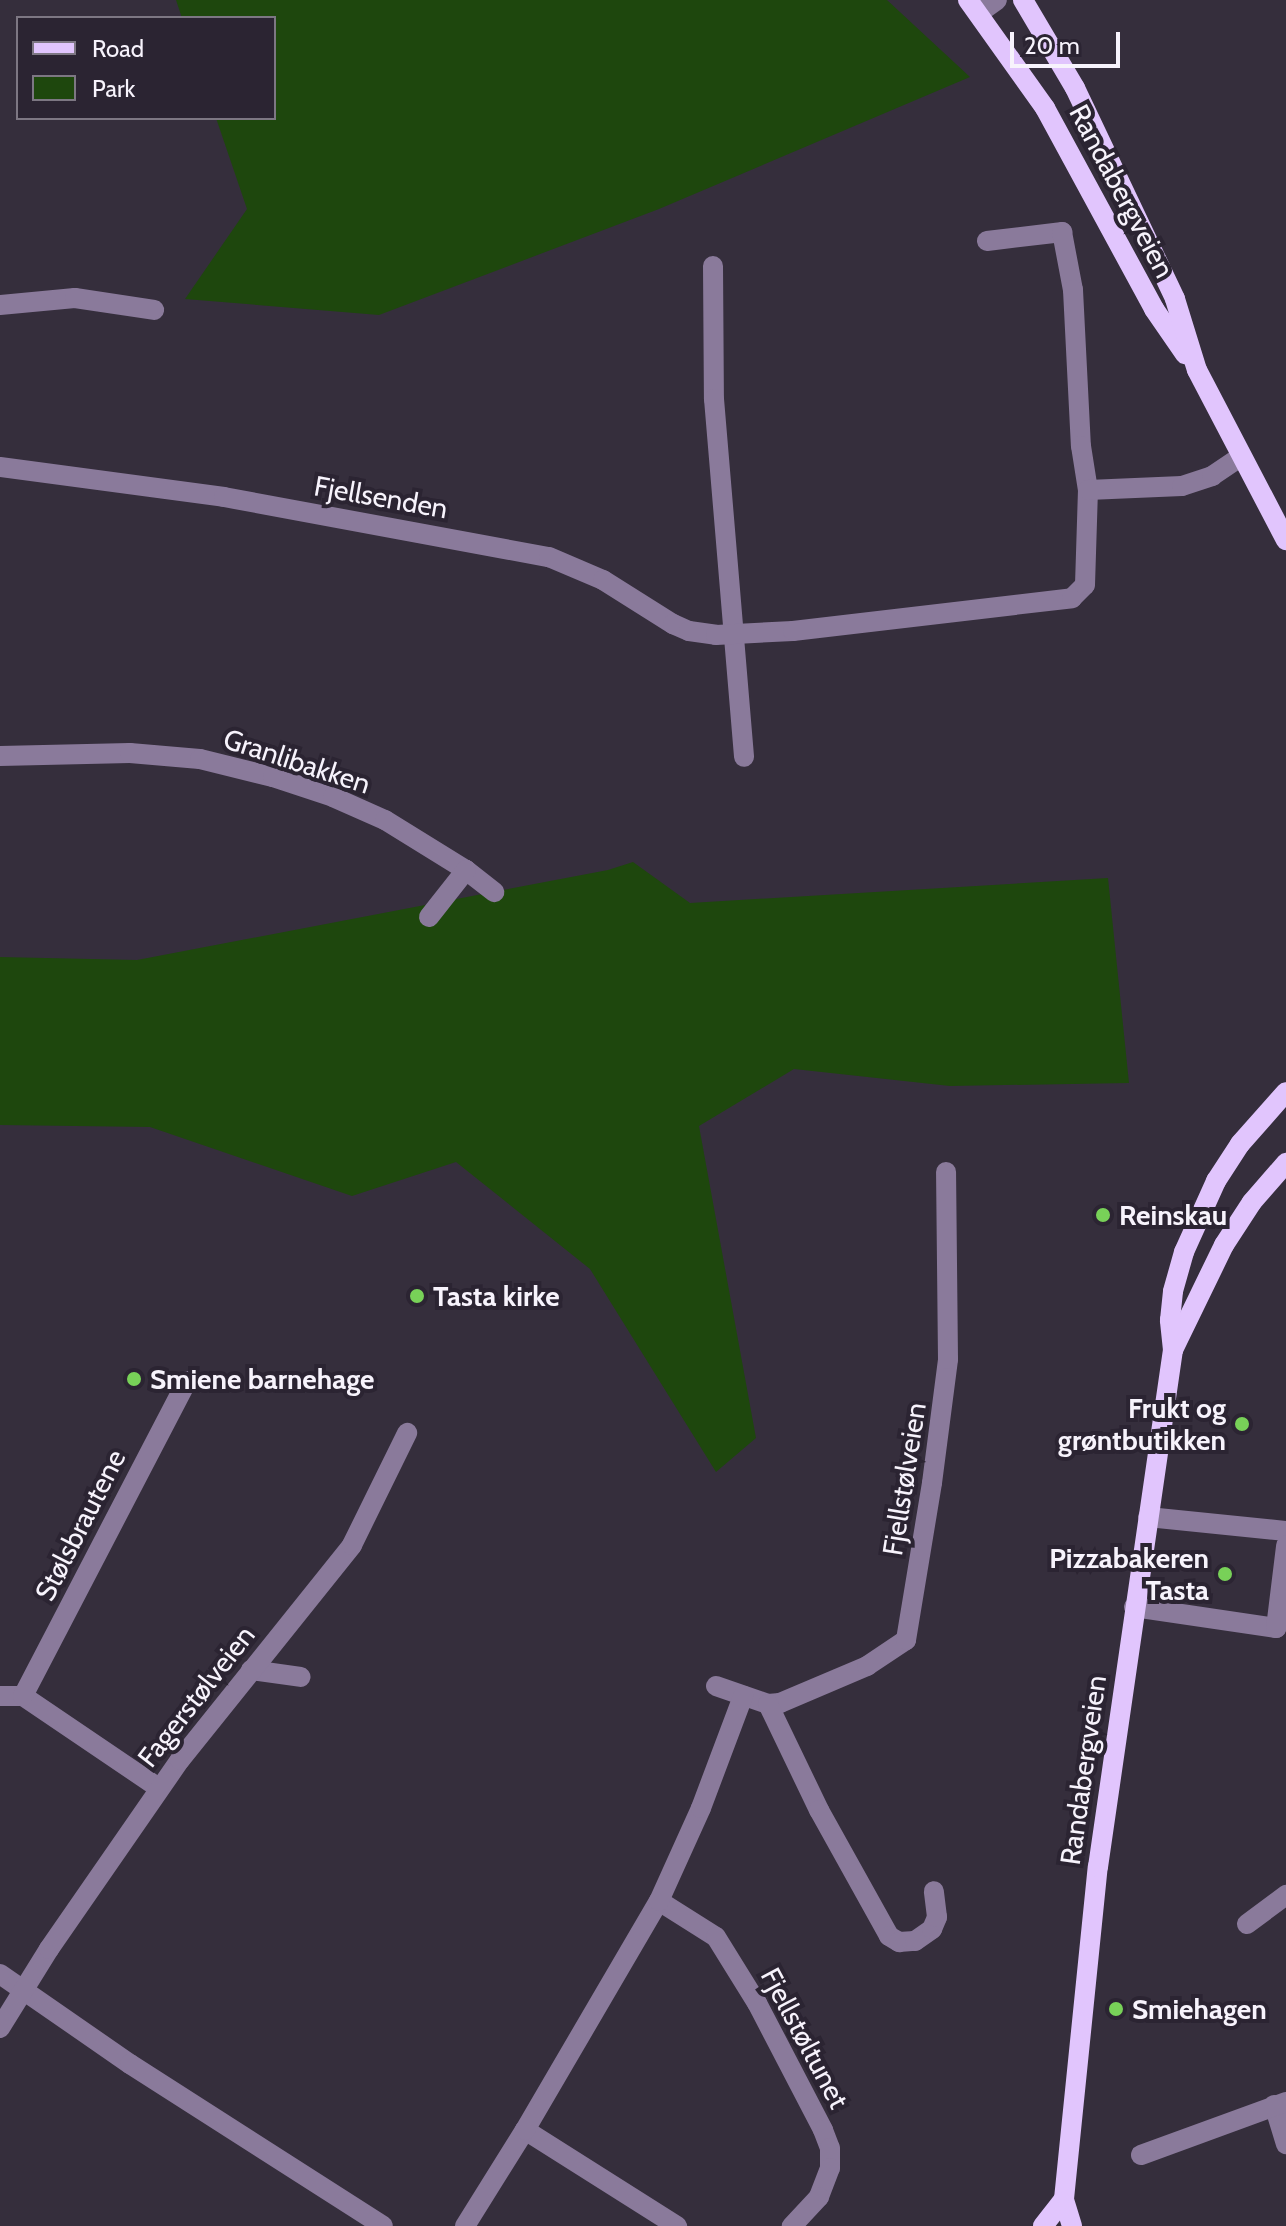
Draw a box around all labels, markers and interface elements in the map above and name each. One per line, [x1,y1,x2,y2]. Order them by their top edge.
legend [16,16,276,120]
scale bar [1014,16,1124,66]
text: 20 m [1024,31,1080,60]
text: Road [92,34,144,63]
text: Park [92,74,135,103]
street label: Randabergveien [1062,99,1182,283]
street label: Fjellsenden [312,469,450,525]
street label: Granlibakken [219,721,375,801]
place label: Reinskau [1119,1198,1227,1232]
marker: Reinskau [1094,1206,1112,1224]
place label: Tasta kirke [433,1279,560,1313]
marker: Tasta kirke [408,1287,426,1305]
place label: Smiene barnehage [150,1362,374,1396]
marker: Smiene barnehage [125,1370,143,1388]
place label: Frukt og grøntbutikken [1058,1391,1226,1457]
street label: Fjellstølveien [875,1400,933,1558]
marker: Frukt og grøntbutikken [1233,1415,1251,1433]
street label: Stølsbrautene [28,1444,132,1606]
place label: Pizzabakeren Tasta [1049,1541,1209,1607]
marker: Pizzabakeren Tasta [1216,1565,1234,1583]
street label: Fagerstølveien [130,1619,262,1773]
street label: Randabergveien [1053,1673,1113,1867]
street label: Fjellstøltunet [754,1962,856,2114]
place label: Smiehagen [1132,1992,1267,2026]
marker: Smiehagen [1107,2000,1125,2018]

